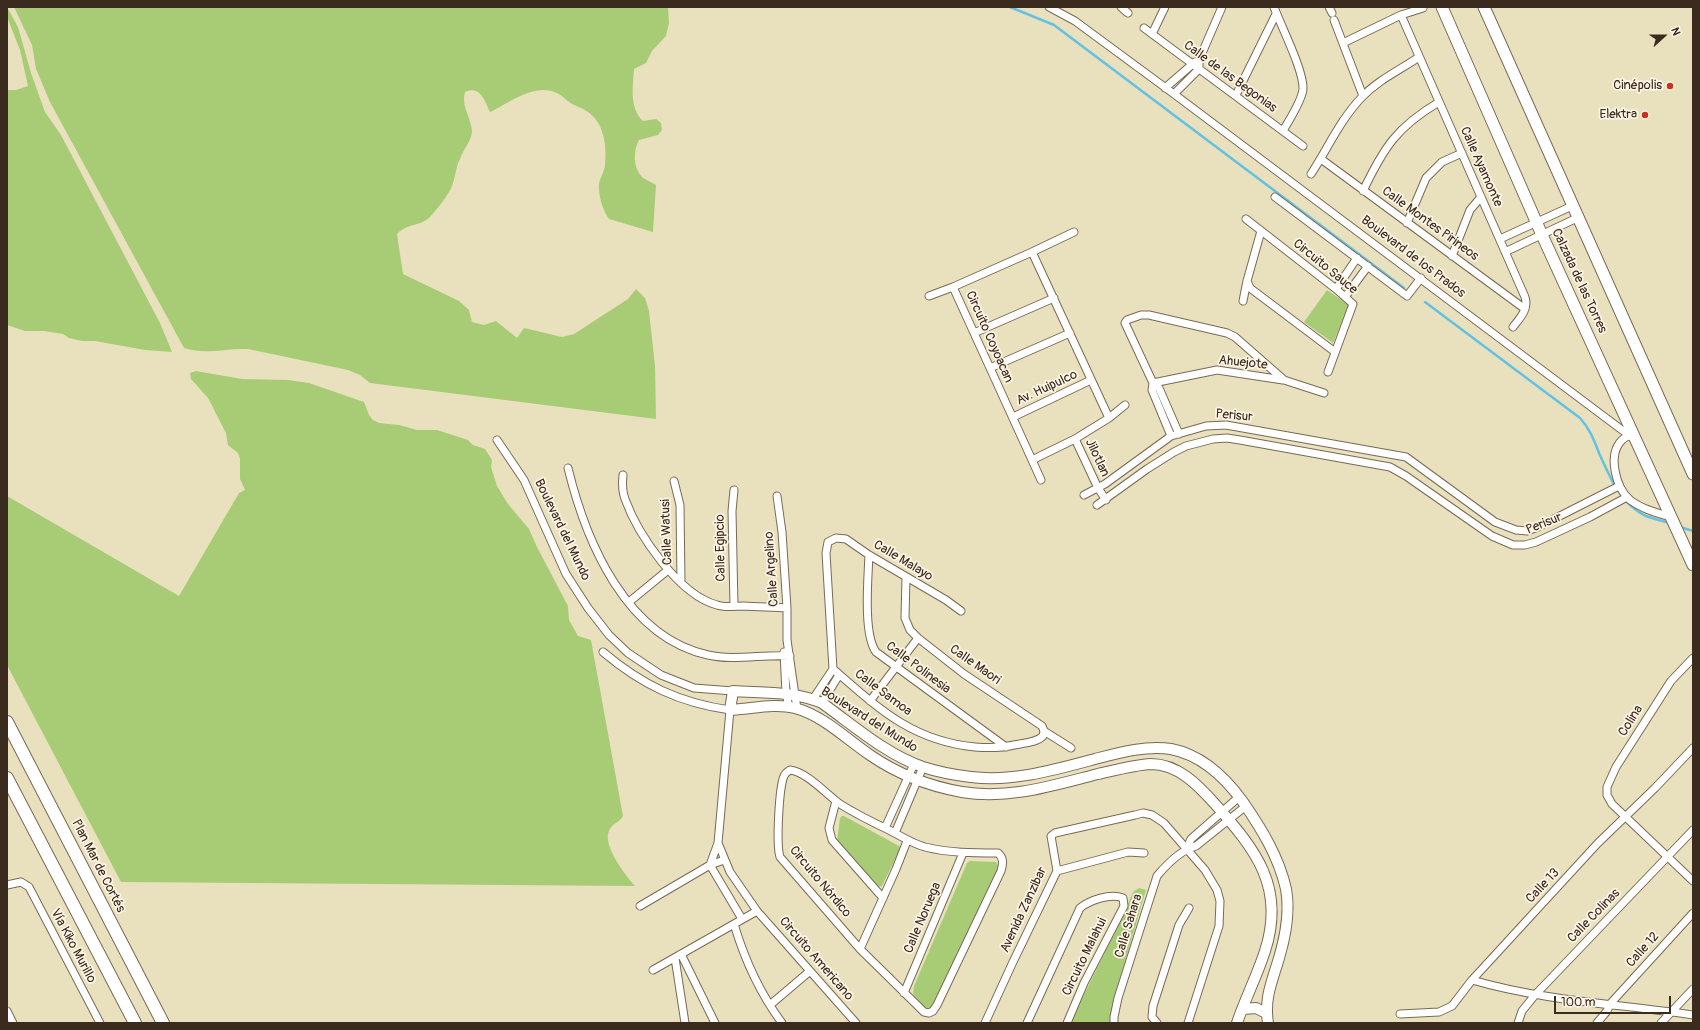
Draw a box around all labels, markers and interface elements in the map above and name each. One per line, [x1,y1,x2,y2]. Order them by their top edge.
north arrow [1644,16,1684,56]
text: N [1668,26,1683,37]
street label: Calle de las Begonias [1180,38,1280,116]
place label: Cinépolis [1613,78,1662,94]
marker: Cinépolis [1665,81,1675,91]
place label: Elektra [1599,107,1637,123]
marker: Elektra [1640,110,1650,120]
street label: Calle Ayamonte [1456,124,1506,210]
street label: Calle Montes Pirineos [1378,184,1482,264]
street label: Boulevard de los Prados [1358,213,1468,301]
street label: Calzada de las Torres [1548,226,1610,336]
street label: Circuito Sauce [1290,236,1360,298]
street label: Circuito Coyoacan [962,289,1016,385]
street label: Ahuejote [1218,353,1268,373]
street label: Av. Huipulco [1014,367,1080,409]
street label: Perisur [1215,407,1253,425]
street label: Jilotlan [1081,437,1113,479]
street label: Boulevard del Mundo [531,477,593,583]
street label: Calle Watusi [658,499,676,565]
street label: Perisur [1524,510,1564,538]
street label: Calle Egipcio [713,514,729,582]
street label: Calle Argelino [762,531,782,607]
street label: Calle Malayo [870,537,936,585]
street label: Calle Polinesia [883,639,953,697]
street label: Calle Maori [946,642,1004,688]
street label: Calle Samoa [851,666,915,720]
street label: Boulevard del Mundo [818,684,920,756]
street label: Colina [1615,703,1647,739]
street label: Plan Mar de Cortés [68,817,128,915]
street label: Circuito Nórdico [786,843,854,921]
street label: Avenida Zanzibar [997,865,1051,955]
street label: Calle 13 [1523,865,1563,907]
street label: Calle Noruega [901,880,945,956]
street label: Calle Colinas [1564,886,1624,946]
street label: Calle Sahara [1112,892,1146,960]
street label: Vía Kiko Murillo [47,906,99,986]
street label: Circuito Americano [776,914,856,1004]
street label: Circuito Malahui [1059,915,1111,999]
street label: Calle 12 [1623,929,1663,971]
scale bar [1556,988,1673,1014]
text: 100 m [1561,995,1595,1010]

